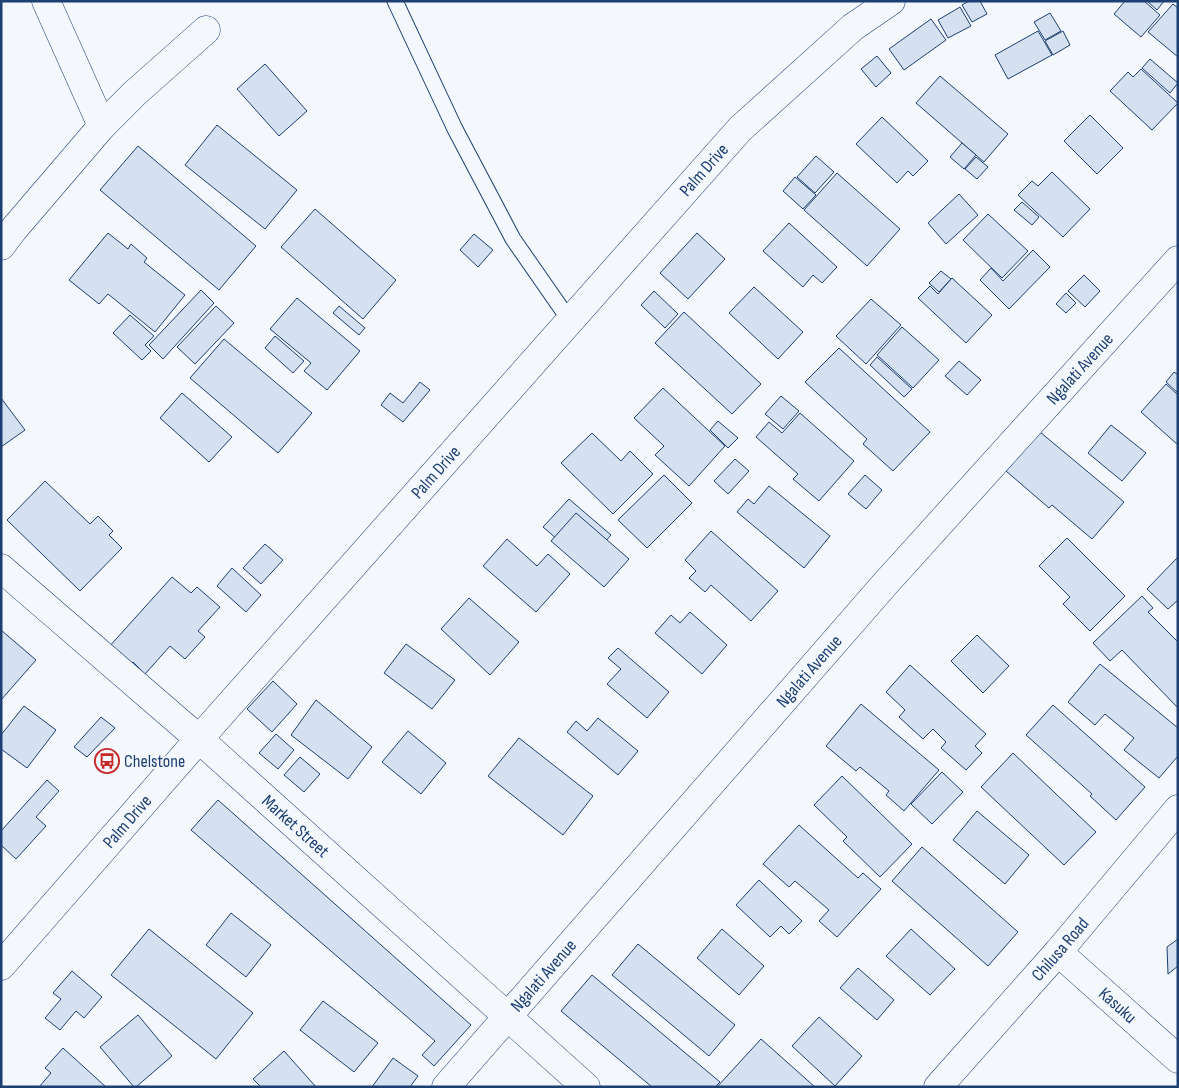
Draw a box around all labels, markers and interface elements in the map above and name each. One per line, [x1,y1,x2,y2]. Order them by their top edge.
street label: Palm Drive [675,139,733,201]
street label: Ngalati Avenue [1042,329,1118,409]
street label: Palm Drive [407,442,465,503]
street label: Ngalati Avenue [772,631,847,712]
bus stop icon: Chelstone [94,748,120,774]
place label: Chelstone [124,751,185,772]
street label: Palm Drive [99,791,156,852]
street label: Market Street [257,791,334,862]
street label: Chilusa Road [1027,914,1093,986]
street label: Ngalati Avenue [506,935,581,1016]
street label: Kasuku [1094,983,1141,1028]

